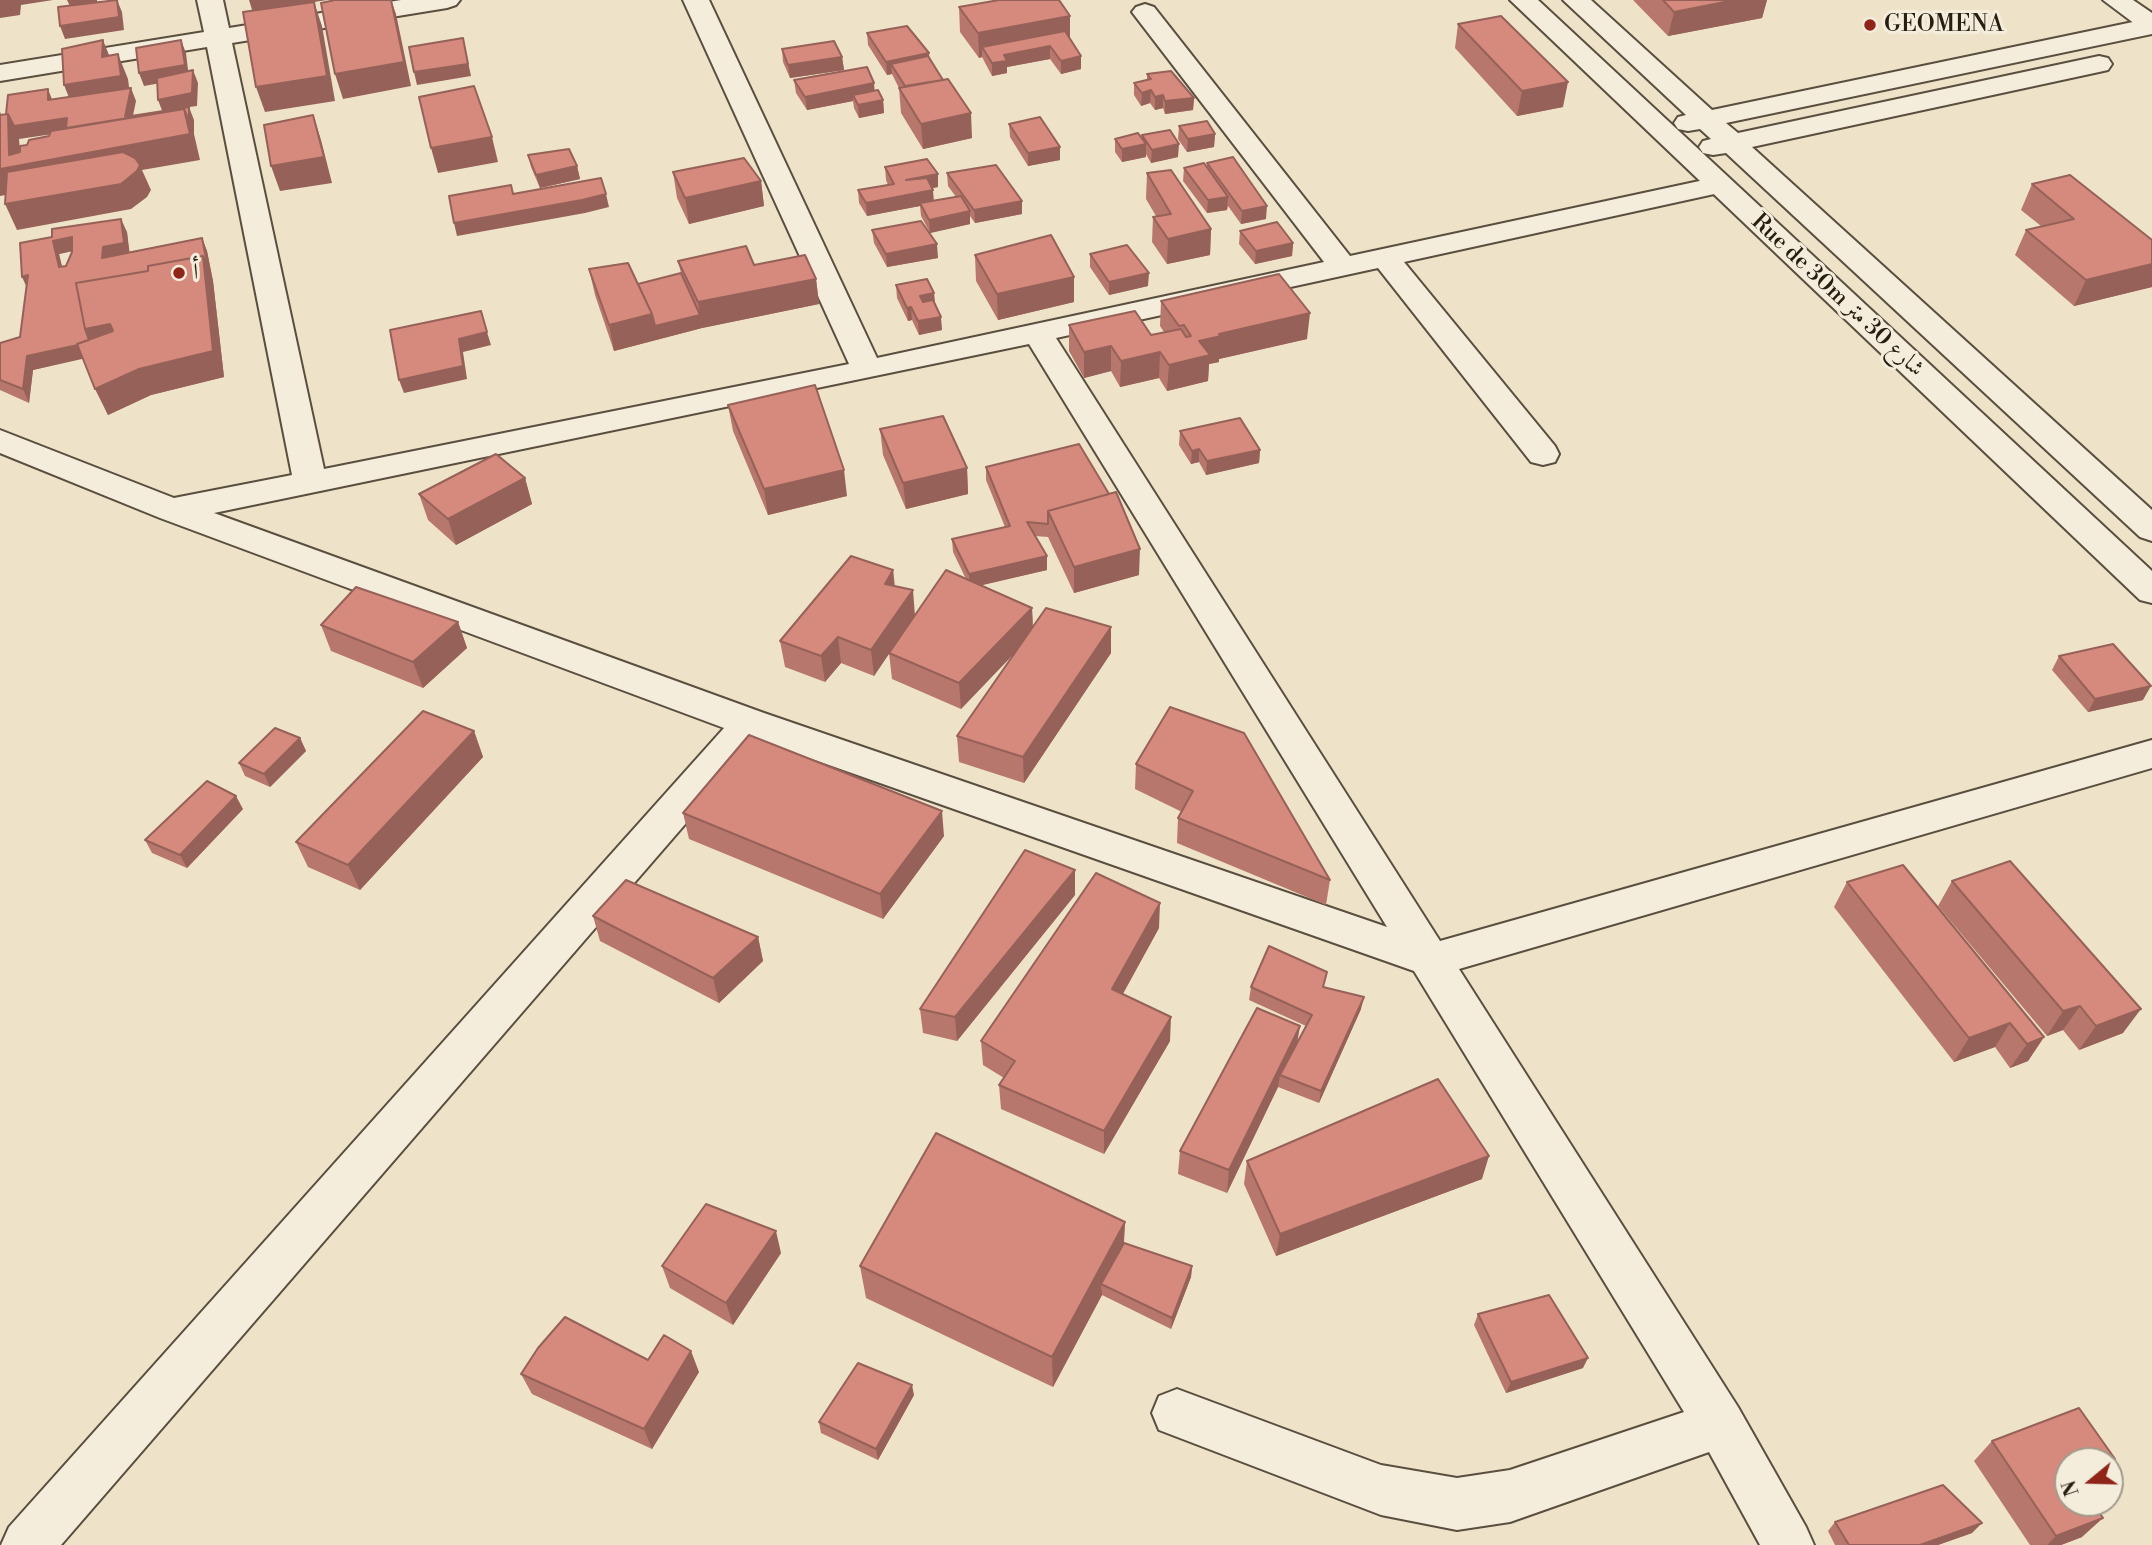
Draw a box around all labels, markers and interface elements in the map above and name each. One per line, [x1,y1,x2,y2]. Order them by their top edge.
place label: GEOMENA [1884,11,2004,39]
marker: GEOMENA [1862,17,1878,33]
street label: Rue de 30m شارع 30 متر [1745,209,1929,383]
place label: أ [193,259,198,287]
marker: أ [171,265,187,281]
north arrow [2054,1447,2124,1517]
text: N [2057,1477,2085,1499]

